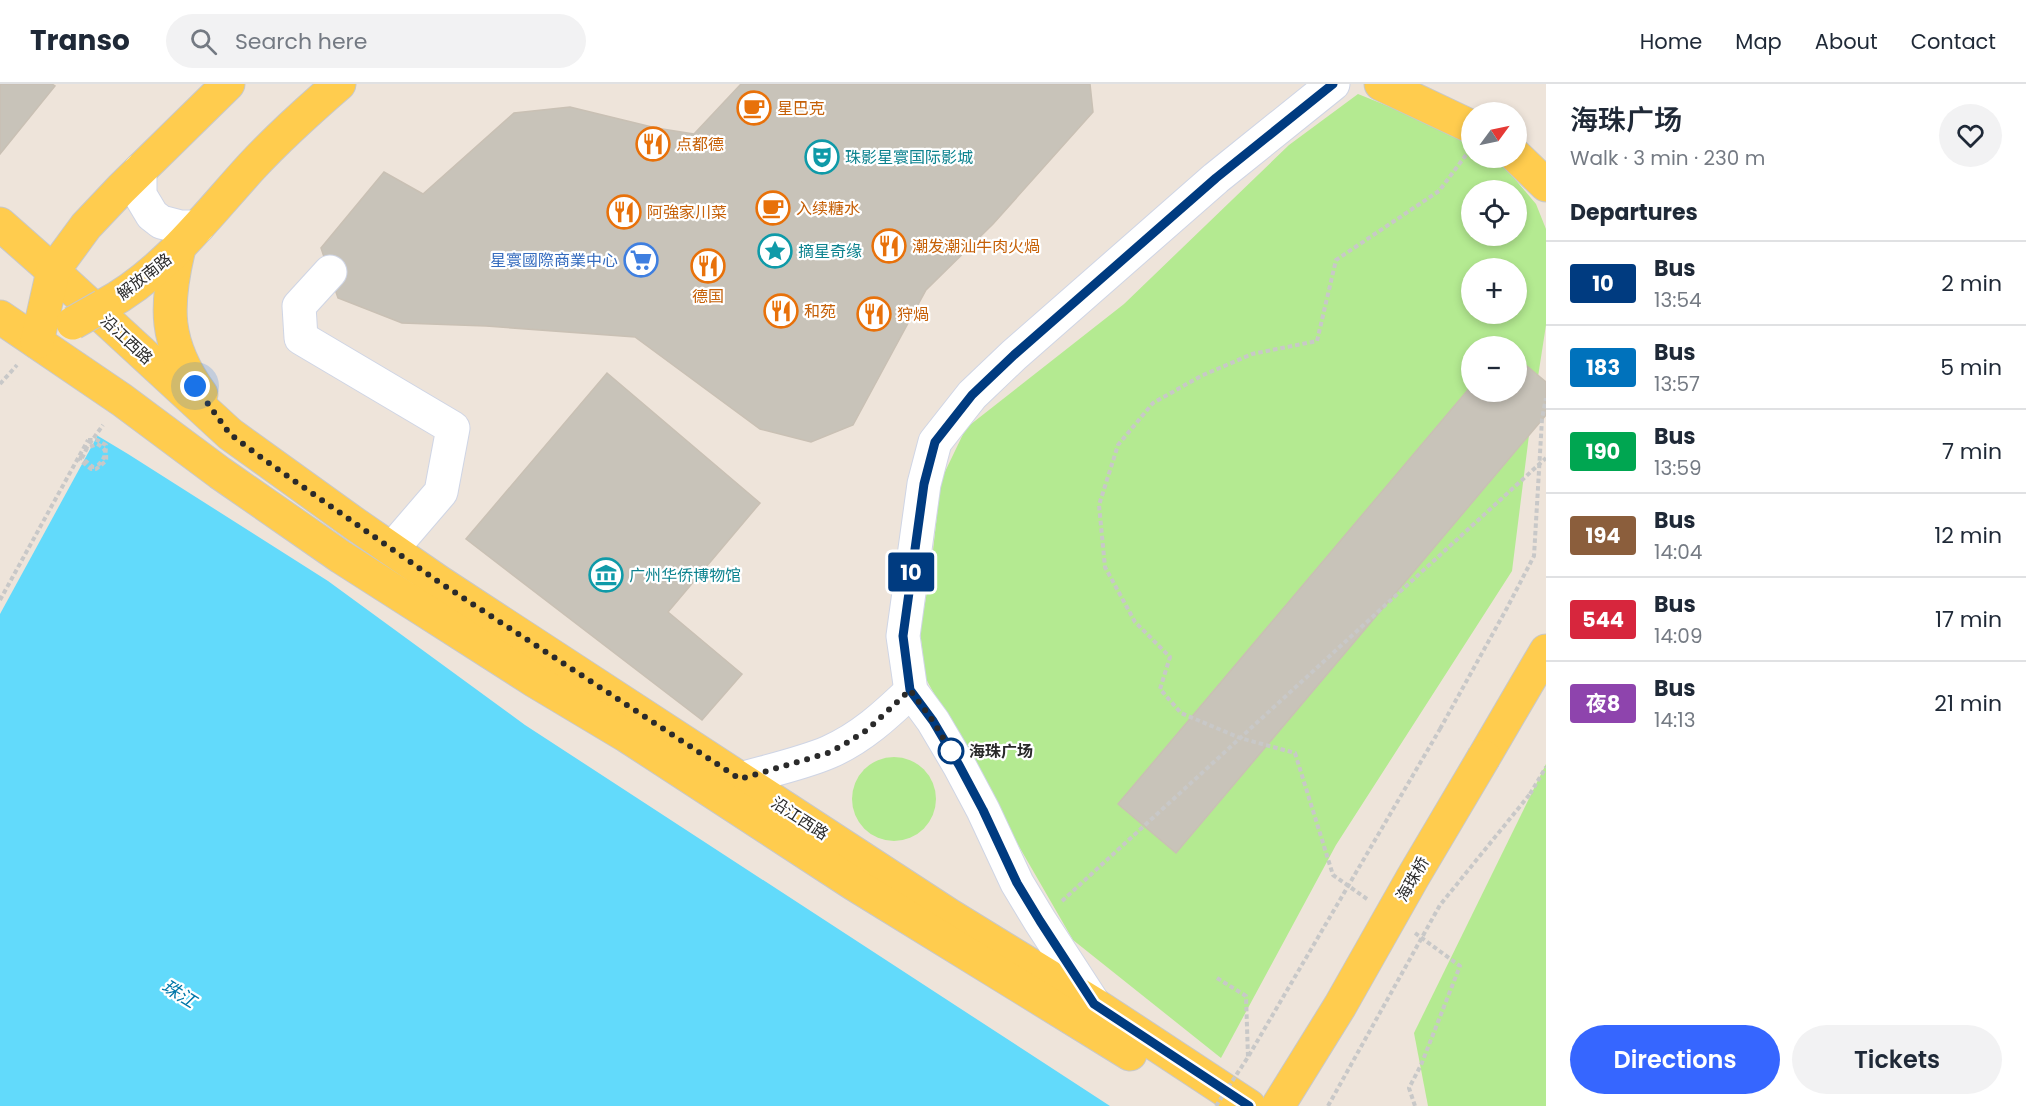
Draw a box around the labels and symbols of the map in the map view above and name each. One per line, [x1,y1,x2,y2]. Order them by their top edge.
cafe icon: 星巴克 [736,90,772,126]
place label: 星巴克 [777,97,825,120]
north arrow [1461,102,1527,168]
restaurant icon: 点都德 [635,126,671,162]
place label: 点都德 [676,133,724,156]
theatre icon: 珠影星寰国际影城 [804,139,840,175]
place label: 珠影星寰国际影城 [845,146,973,169]
cafe icon: 入续糖水 [755,190,791,226]
restaurant icon: 阿強家川菜 [606,194,642,230]
place label: 入续糖水 [796,197,860,220]
place label: 阿強家川菜 [647,201,727,224]
restaurant icon: 潮发潮汕牛肉火煱 [871,228,907,264]
place icon: 摘星奇缘 [757,233,793,269]
place label: 潮发潮汕牛肉火煱 [912,235,1040,258]
place label: 摘星奇缘 [798,240,862,263]
supermarket icon: 星寰國際商業中心 [623,242,659,278]
street label: 解放南路 [112,248,177,305]
restaurant icon: 德国 [690,248,726,284]
place label: 星寰國際商業中心 [490,249,618,272]
place label: 德国 [692,285,724,308]
restaurant icon: 和苑 [763,293,799,329]
restaurant icon: 狩煱 [856,296,892,332]
place label: 和苑 [804,300,836,323]
place label: 狩煱 [897,303,929,326]
street label: 沿江西路 [95,309,158,370]
your location [180,371,210,401]
line badge: 10 [884,552,938,592]
museum icon: 广州华侨博物馆 [588,557,624,593]
place label: 广州华侨博物馆 [629,564,741,587]
marker: 海珠广场 [938,738,964,764]
place label: 海珠广场 [969,740,1033,763]
street label: 沿江西路 [767,791,833,845]
street label: 海珠桥 [1390,853,1434,906]
water label: 珠江 [157,973,203,1015]

